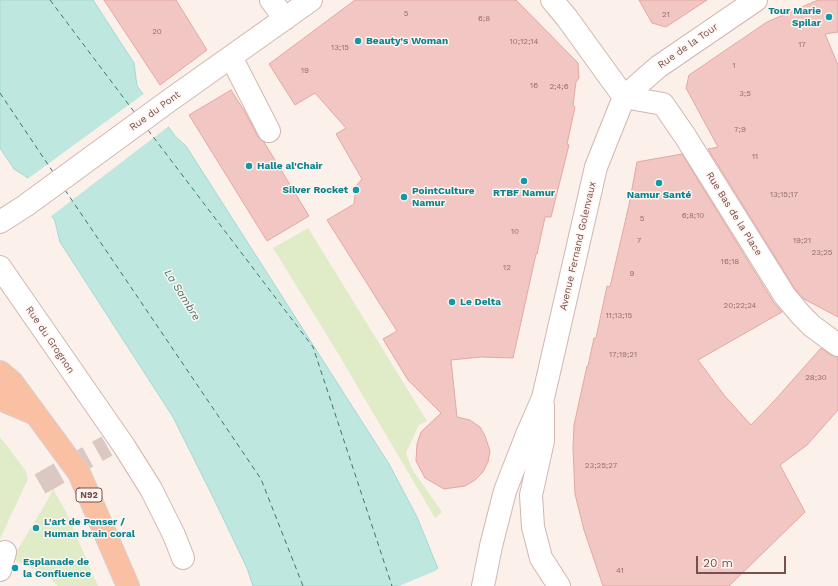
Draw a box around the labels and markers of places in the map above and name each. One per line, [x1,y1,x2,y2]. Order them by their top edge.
place label: Tour Marie Spilar [768,5,821,28]
marker: Tour Marie Spilar [824,12,834,22]
place label: Beauty's Woman [366,35,448,47]
marker: Beauty's Woman [353,36,363,46]
place label: Halle al'Chair [257,160,323,172]
marker: Halle al'Chair [244,161,254,171]
marker: RTBF Namur [519,176,529,186]
marker: Namur Santé [654,178,664,188]
place label: Silver Rocket [283,184,348,196]
marker: Silver Rocket [351,185,361,195]
place label: PointCulture Namur [412,185,475,208]
place label: RTBF Namur [493,187,555,199]
place label: Namur Santé [627,189,691,201]
marker: PointCulture Namur [399,192,409,202]
place label: Le Delta [460,296,501,308]
marker: Le Delta [447,297,457,307]
place label: L'art de Penser / Human brain coral [44,516,135,540]
marker: L'art de Penser / Human brain coral [31,523,41,533]
place label: Esplanade de la Confluence [23,556,91,580]
marker: Esplanade de la Confluence [10,563,20,573]

